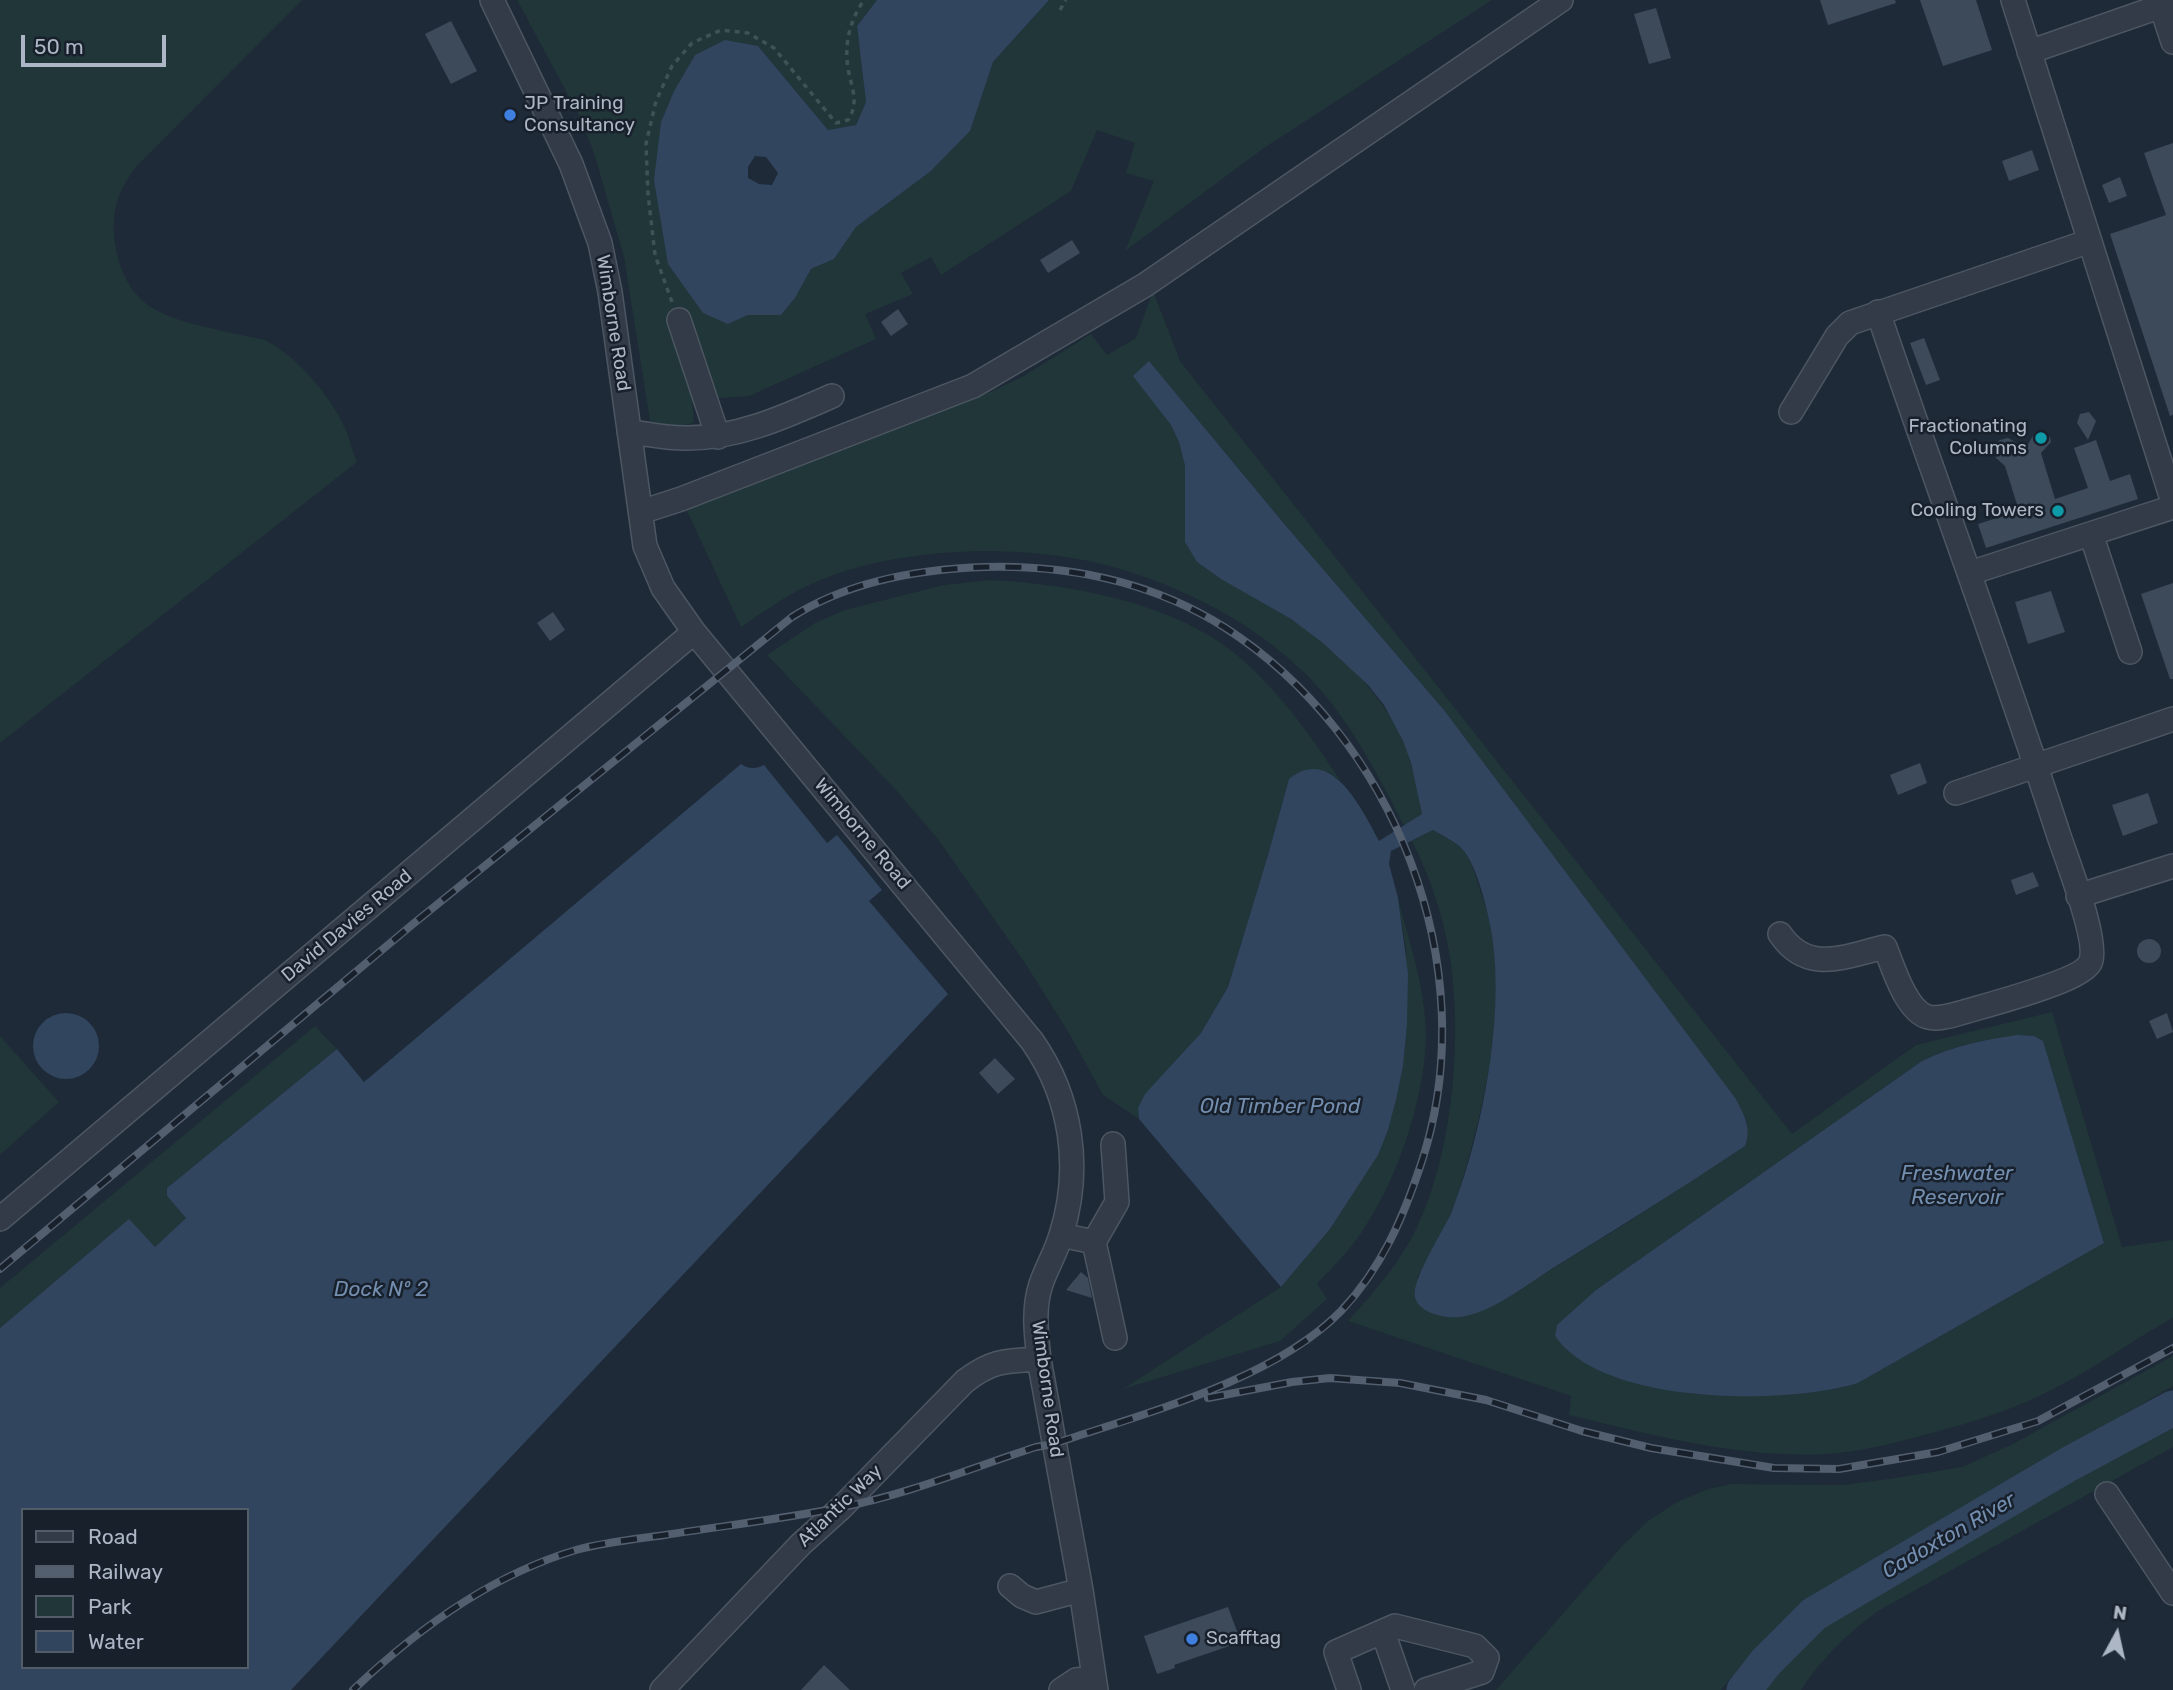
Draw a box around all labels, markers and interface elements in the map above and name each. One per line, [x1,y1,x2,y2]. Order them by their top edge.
scale bar [24,21,170,65]
text: 50 m [34,34,84,59]
place label: JP Training Consultancy [524,93,635,137]
marker: JP Training Consultancy [502,107,518,123]
street label: Wimborne Road [591,253,635,393]
place label: Fractionating Columns [1908,416,2027,460]
marker: Fractionating Columns [2033,430,2049,446]
place label: Cooling Towers [1910,500,2044,522]
marker: Cooling Towers [2050,503,2066,519]
street label: Wimborne Road [809,774,915,894]
street label: David Davies Road [277,865,417,987]
water label: Old Timber Pond [1200,1094,1360,1120]
water label: Freshwater Reservoir [1901,1161,2013,1211]
water label: Dock Nº 2 [334,1277,428,1303]
street label: Wimborne Road [1026,1319,1068,1459]
street label: Atlantic Way [793,1460,887,1552]
water label: Cadoxton River [1878,1488,2020,1584]
legend [21,1508,248,1669]
text: Road [88,1524,138,1549]
text: Railway [88,1559,163,1584]
text: Park [88,1594,132,1619]
north arrow [2082,1599,2152,1669]
text: N [2112,1600,2128,1625]
place label: Scafftag [1206,1628,1281,1650]
text: Water [88,1629,144,1654]
marker: Scafftag [1184,1631,1200,1647]

